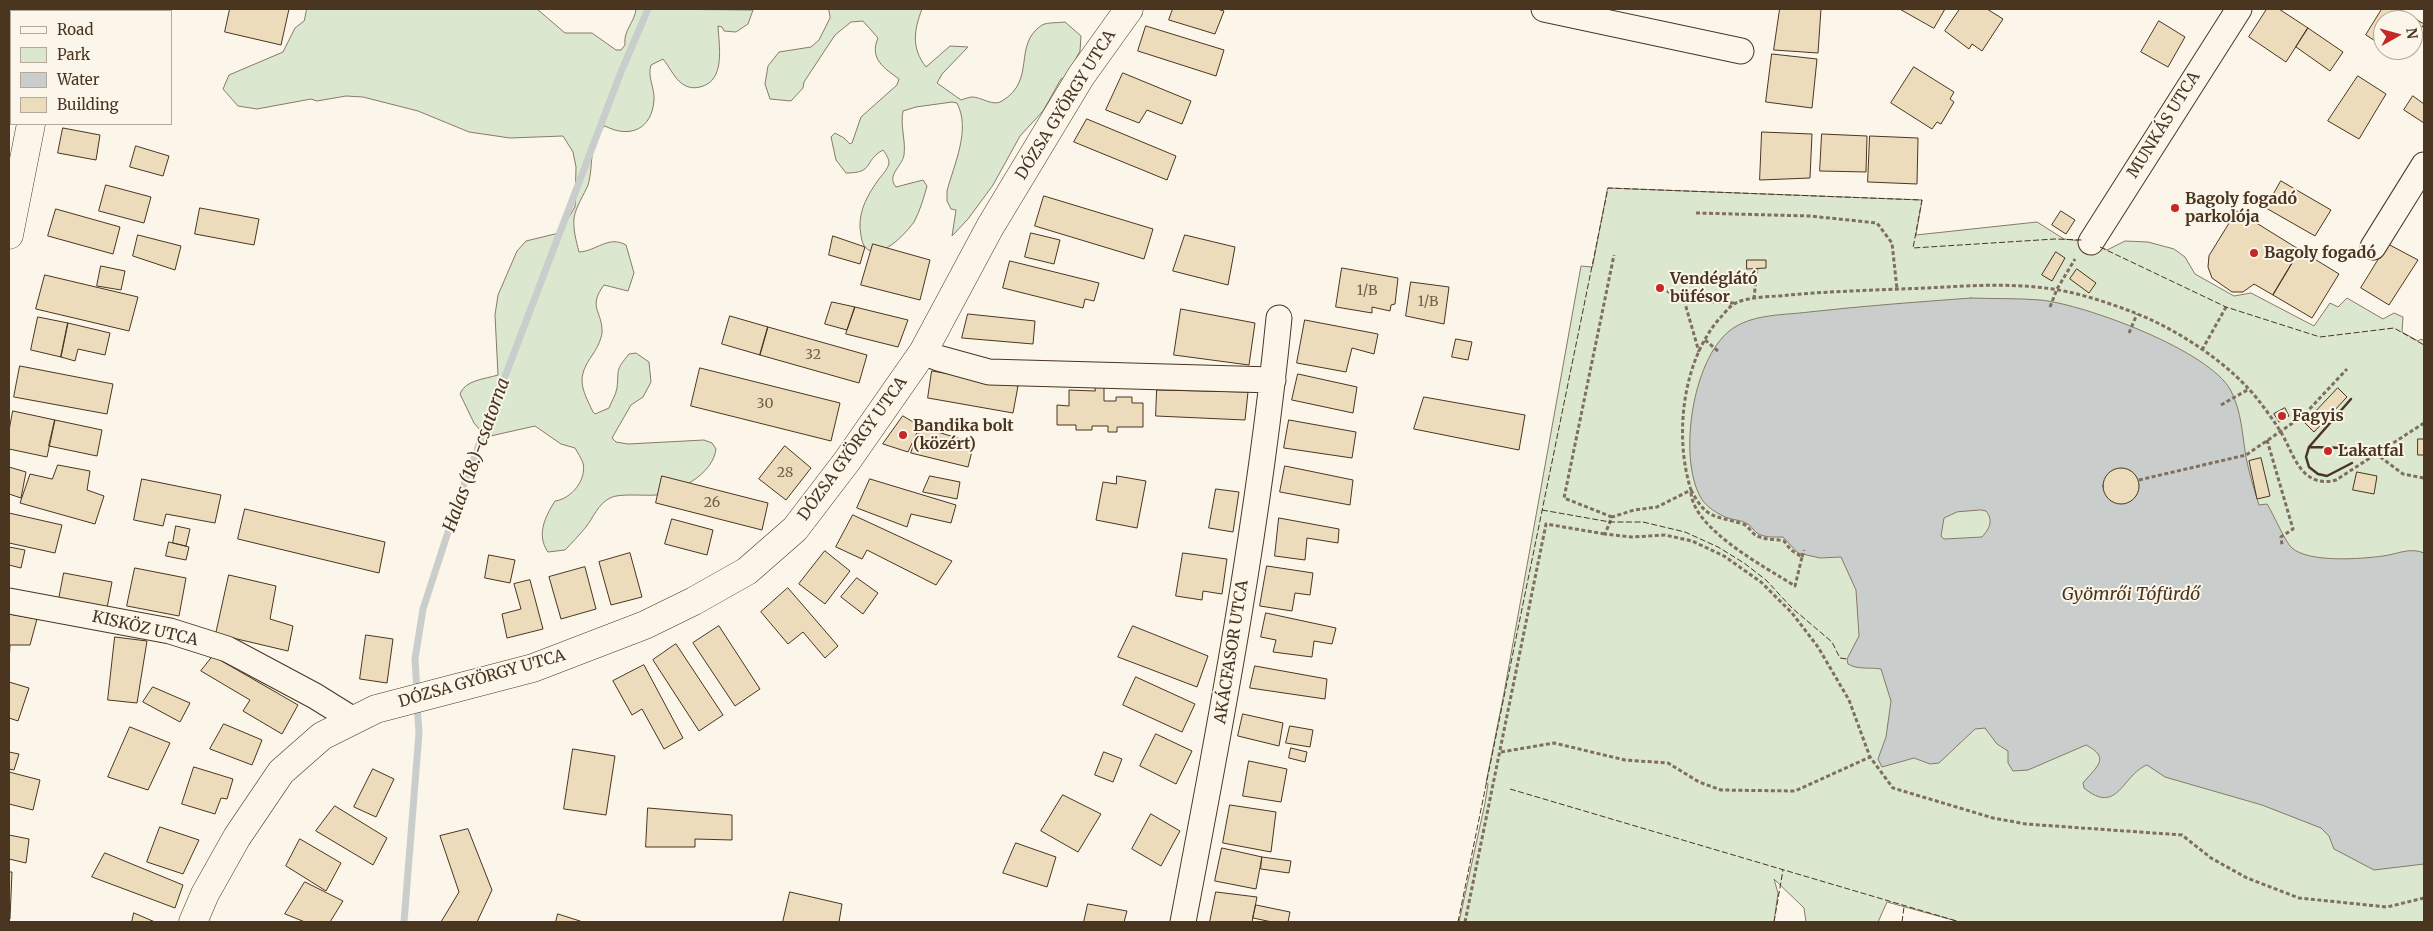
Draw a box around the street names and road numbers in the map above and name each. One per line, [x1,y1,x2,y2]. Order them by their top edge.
street label: DÓZSA GYÖRGY UTCA [1012,27,1120,183]
street label: MUNKÁS UTCA [2124,68,2204,182]
street label: DÓZSA GYÖRGY UTCA [794,373,912,525]
street label: AKÁCFASOR UTCA [1211,579,1253,725]
street label: KISKÖZ UTCA [90,607,200,651]
street label: DÓZSA GYÖRGY UTCA [396,646,568,712]

